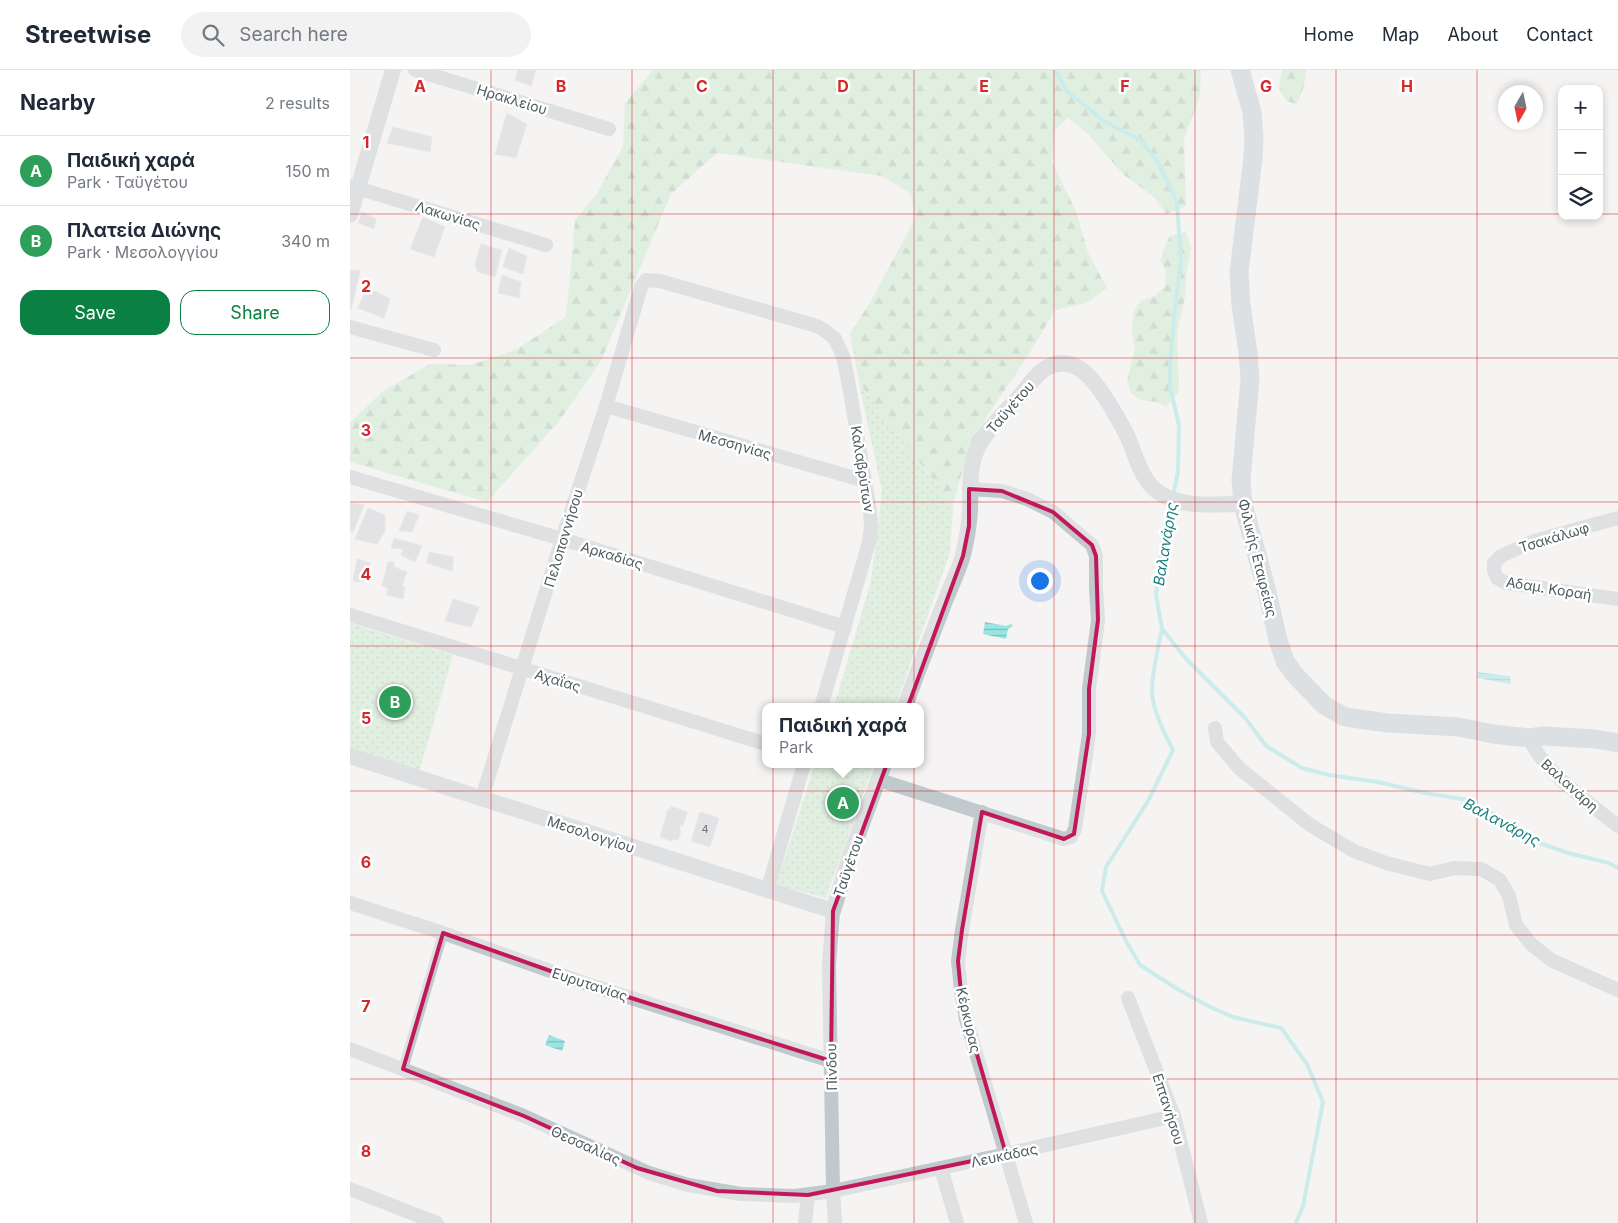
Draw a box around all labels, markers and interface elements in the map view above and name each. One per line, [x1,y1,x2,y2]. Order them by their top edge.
search box [181,12,531,57]
text: Streetwise [25,20,151,49]
icon: search [199,21,227,49]
text: Search here [239,23,348,46]
text: Home [1304,24,1354,45]
text: Map [1382,24,1419,45]
text: About [1447,24,1498,45]
text: Contact [1526,24,1593,45]
text: A [414,76,426,96]
text: B [556,76,566,96]
text: C [696,76,708,96]
text: D [837,76,849,96]
text: E [979,76,989,96]
text: F [1120,76,1130,96]
text: G [1260,76,1272,96]
text: H [1401,76,1413,96]
street label: Ηρακλείου [475,80,549,118]
north arrow [1498,85,1543,130]
map controls [1558,85,1603,220]
button: + [1558,85,1603,130]
text: Nearby [20,90,95,115]
text: 2 results [265,93,330,113]
button: − [1558,130,1603,175]
text: 1 [363,132,369,152]
text: Παιδική χαρά [67,149,195,172]
text: A [30,161,42,181]
text: 150 m [285,161,330,181]
text: Park · Ταϋγέτου [67,172,188,192]
button: layers [1558,175,1603,220]
street label: Λακωνίας [414,197,483,233]
text: Πλατεία Διώνης [67,219,221,242]
text: B [31,231,41,251]
text: 340 m [281,231,330,251]
text: Park · Μεσολογγίου [67,242,219,262]
text: 2 [361,276,371,296]
button: Save [20,290,170,335]
button: Share [180,290,330,335]
street label: Ταϋγέτου [983,377,1037,437]
text: 3 [361,420,371,440]
street label: Καλαβρύτων [848,424,878,514]
street label: Μεσσηνίας [696,425,774,463]
street label: Πελοποννήσου [540,487,586,589]
street label: Φιλικής Εταιρείας [1235,497,1281,619]
water label: Βαλανάρης [1149,500,1181,587]
street label: Τσακάλωφ [1517,518,1591,556]
street label: Αρκαδίας [579,537,645,573]
text: 4 [361,564,372,584]
your location [1027,568,1053,594]
street label: Αδαμ. Κοραή [1505,573,1593,603]
street label: Αχαΐας [533,665,583,695]
pin: B [379,683,411,721]
popup [762,703,924,768]
text: 5 [361,708,371,728]
text: Παιδική χαρά [779,714,907,737]
text: Park [779,737,813,757]
street label: Βαλανάρη [1538,755,1602,815]
pin: A [827,784,859,822]
water label: Βαλανάρης [1460,794,1544,850]
street label: Μεσολογγίου [545,812,637,856]
house number: 4 [701,822,709,836]
street label: Ταϋγέτου [830,833,866,899]
text: 6 [361,852,371,872]
street label: Ευρυτανίας [550,964,630,1004]
street label: Κέρκυρας [953,985,985,1055]
text: 7 [361,996,371,1016]
street label: Πίνδου [822,1043,840,1091]
street label: Επτανήσου [1150,1071,1188,1147]
street label: Θεσσαλίας [548,1122,624,1168]
street label: Λευκάδας [969,1140,1039,1170]
text: 8 [361,1141,371,1161]

